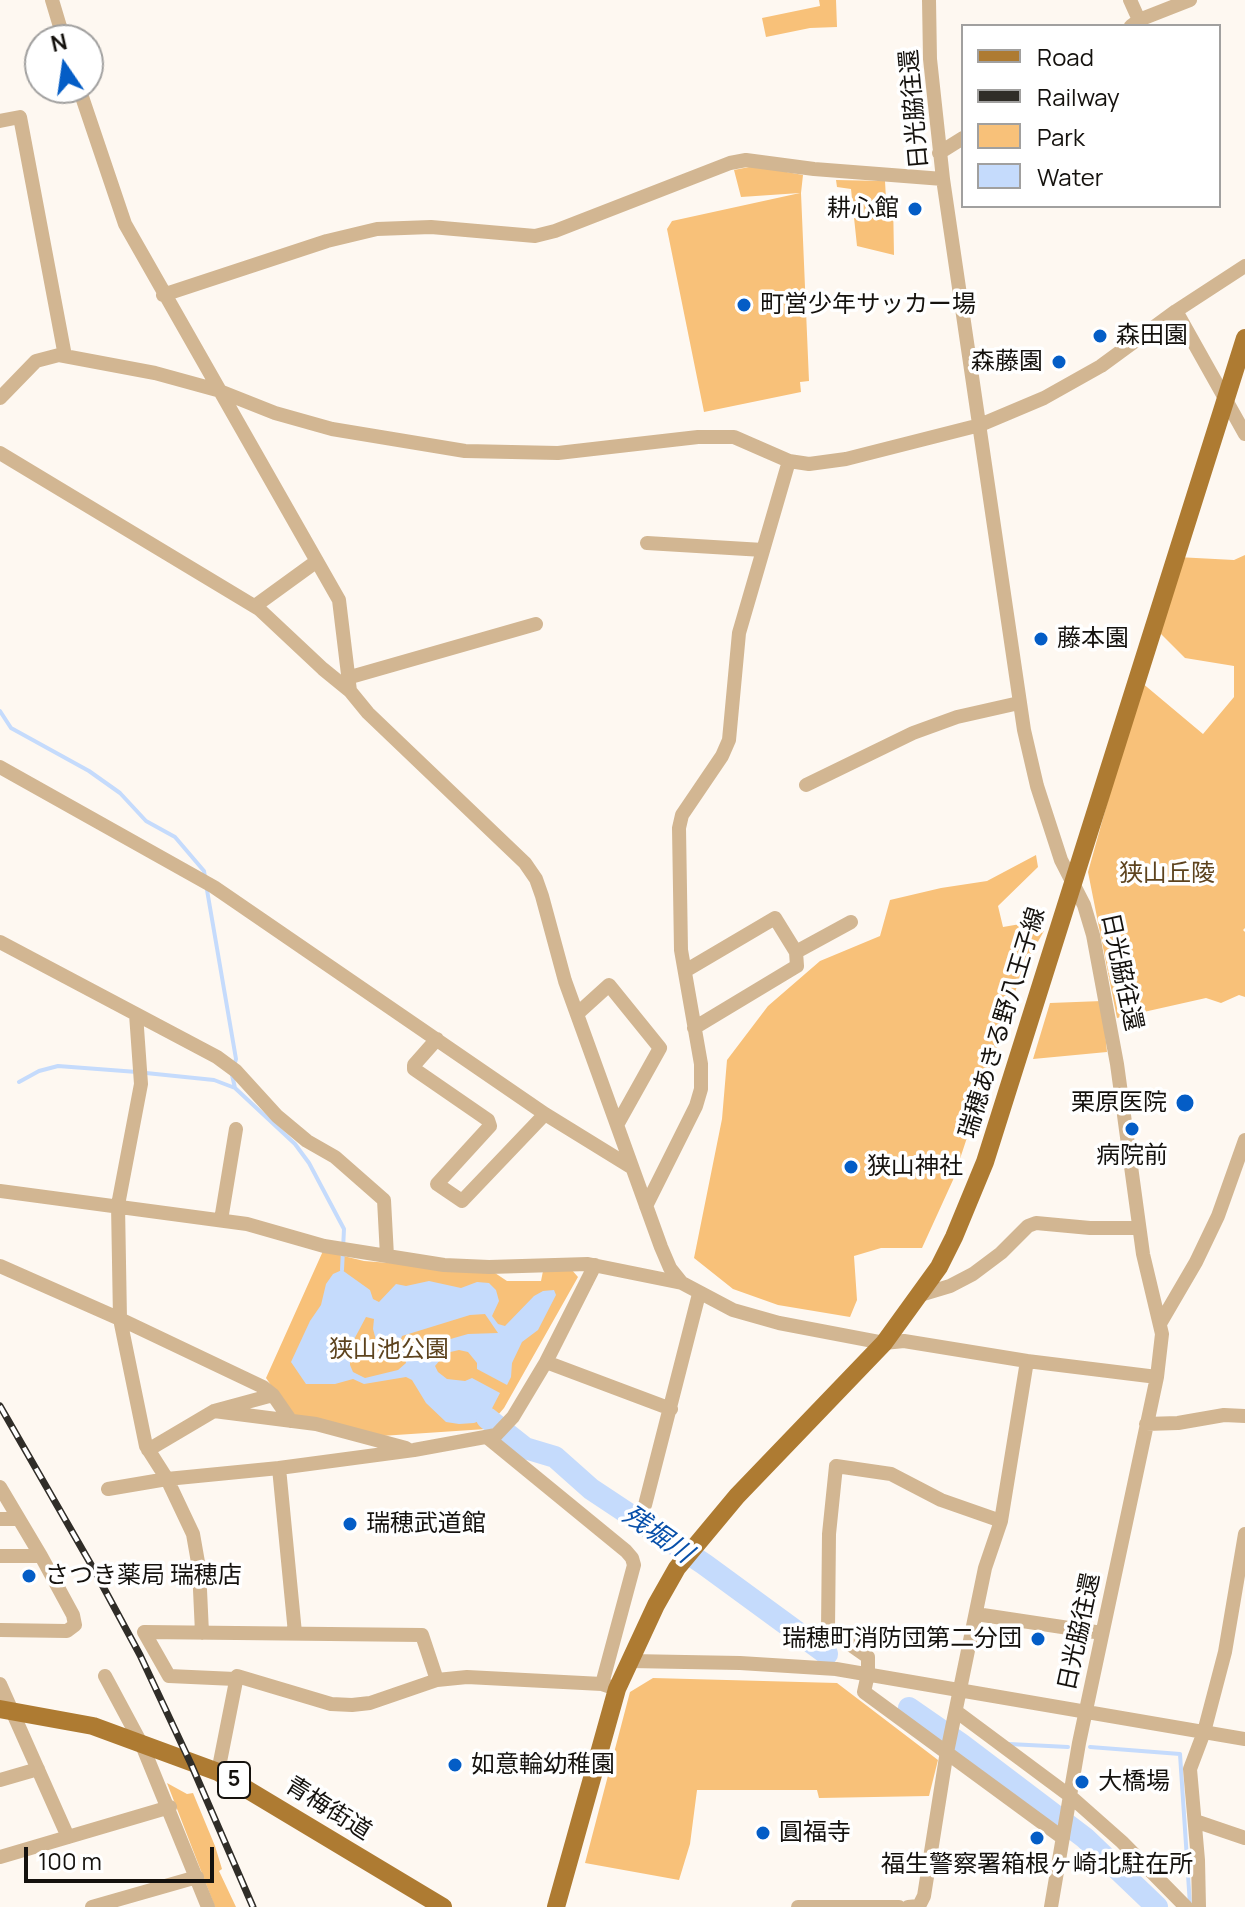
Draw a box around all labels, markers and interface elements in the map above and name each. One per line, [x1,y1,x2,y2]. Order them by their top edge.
north arrow [24,24,104,104]
legend [961,24,1221,208]
text: N [48,26,70,59]
text: Road [1037,40,1094,73]
street label: 日光脇往還 [895,48,935,170]
text: Railway [1037,80,1120,113]
text: Park [1037,120,1085,153]
text: Water [1037,160,1104,193]
place label: 耕心館 [827,195,899,223]
marker: 耕心館 [906,200,924,218]
place label: 町営少年サッカー場 [760,291,976,319]
marker: 町営少年サッカー場 [735,296,753,314]
place label: 森田園 [1116,322,1188,350]
marker: 森田園 [1091,327,1109,345]
place label: 森藤園 [971,348,1043,376]
marker: 森藤園 [1050,353,1068,371]
place label: 藤本園 [1057,625,1129,653]
marker: 藤本園 [1032,630,1050,648]
park label: 狭山丘陵 [1119,860,1215,888]
street label: 瑞穂あきる野八王子線 [954,904,1052,1142]
street label: 日光脇往還 [1094,910,1148,1034]
place label: 栗原医院 [1071,1089,1167,1117]
marker: 栗原医院 [1174,1092,1196,1114]
marker: 病院前 [1123,1120,1141,1138]
place label: 病院前 [1096,1142,1168,1170]
place label: 狭山神社 [867,1153,963,1181]
marker: 狭山神社 [842,1158,860,1176]
park label: 狭山池公園 [329,1336,449,1364]
water label: 残堀川 [616,1500,698,1570]
place label: 瑞穂武道館 [366,1510,486,1538]
marker: 瑞穂武道館 [341,1515,359,1533]
place label: さつき薬局 瑞穂店 [45,1562,242,1590]
marker: さつき薬局 瑞穂店 [20,1567,38,1585]
street label: 日光脇往還 [1053,1570,1107,1694]
place label: 瑞穂町消防団第二分団 [782,1625,1022,1653]
marker: 瑞穂町消防団第二分団 [1029,1630,1047,1648]
place label: 如意輪幼稚園 [471,1751,615,1779]
marker: 如意輪幼稚園 [446,1756,464,1774]
road number: 5 [218,1762,250,1798]
place label: 大橋場 [1098,1768,1170,1796]
street label: 青梅街道 [280,1771,376,1847]
marker: 大橋場 [1073,1773,1091,1791]
place label: 圓福寺 [779,1819,851,1847]
marker: 圓福寺 [754,1824,772,1842]
marker: 福生警察署箱根ヶ崎北駐在所 [1028,1829,1046,1847]
scale bar [28,1831,218,1881]
text: 100 m [38,1844,102,1877]
place label: 福生警察署箱根ヶ崎北駐在所 [881,1851,1193,1879]

